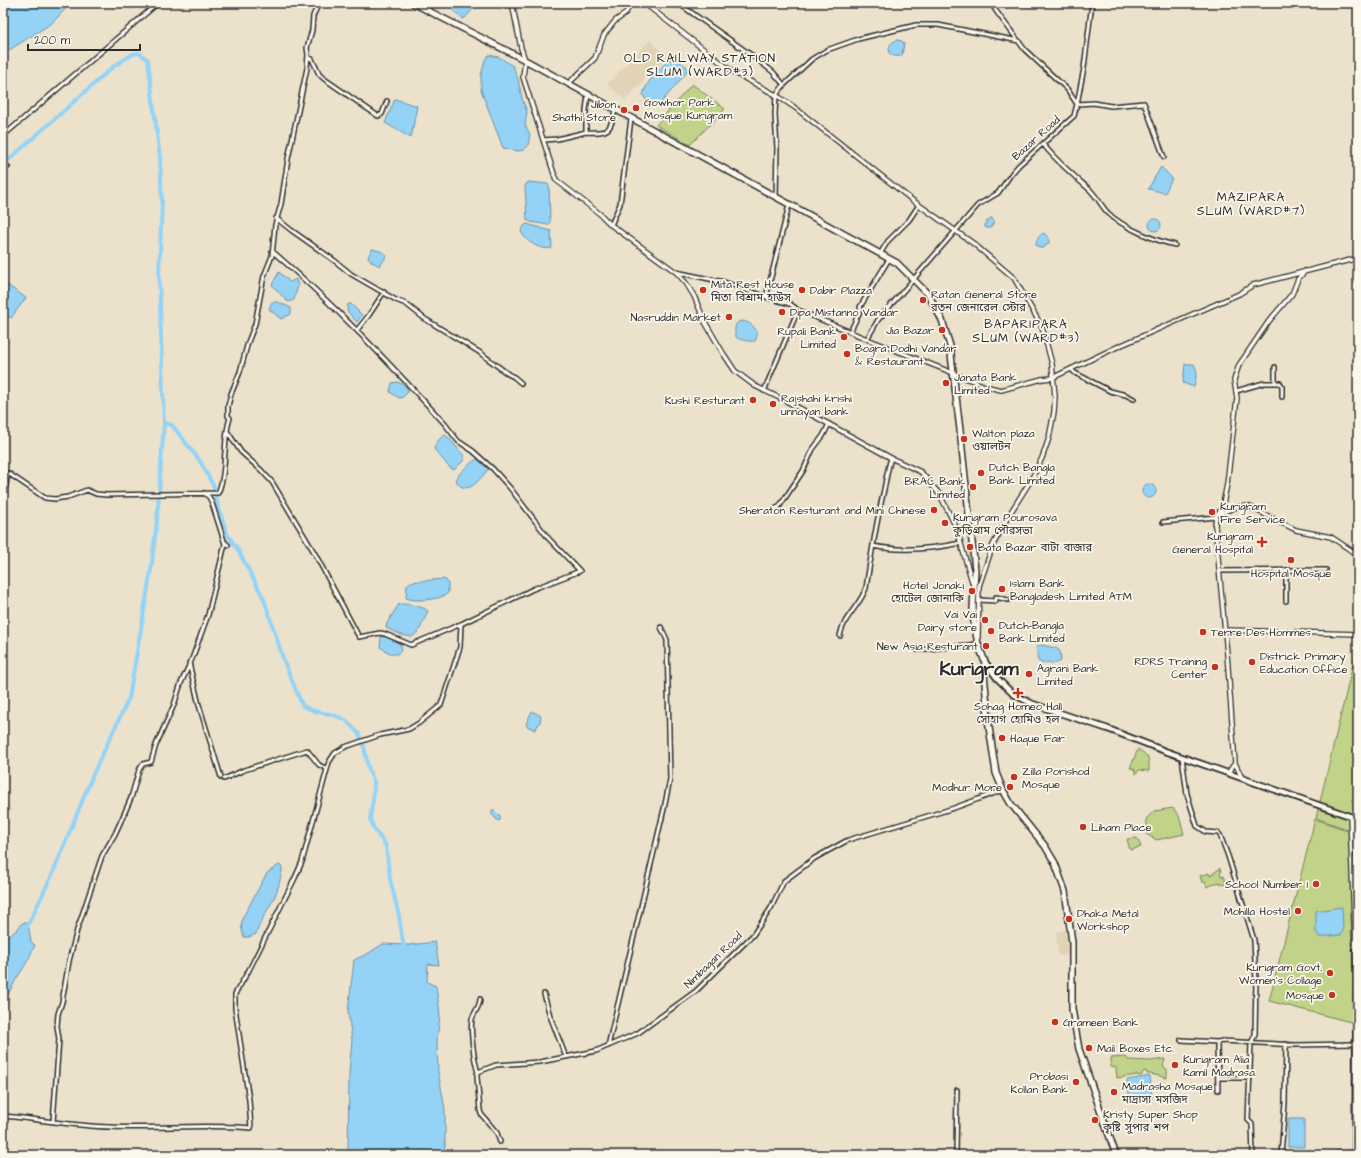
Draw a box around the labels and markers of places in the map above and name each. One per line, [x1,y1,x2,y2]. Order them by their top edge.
place label: Gowhor Park Mosque Kurigram [644,95,733,124]
place label: Jibon Shathi Store [552,97,616,125]
marker: Gowhor Park Mosque Kurigram [631,103,641,113]
marker: Jibon Shathi Store [619,105,629,115]
place label: Mita Rest House মিতা বিশ্রাম হাউস [710,277,794,305]
place label: Dabir Plazza [810,283,872,298]
marker: Mita Rest House মিতা বিশ্রাম হাউস [698,285,708,295]
marker: Dabir Plazza [797,285,807,295]
place label: Ratan General Store রতন জেনারেল স্টোর [930,287,1037,315]
marker: Ratan General Store রতন জেনারেল স্টোর [918,295,928,305]
place label: Dipa Mistanno Vandar [790,305,898,320]
marker: Dipa Mistanno Vandar [777,307,787,317]
place label: Nasruddin Market [631,310,722,325]
marker: Nasruddin Market [724,312,734,322]
place label: Jia Bazar [886,323,934,338]
place label: Rupali Bank Limited [777,324,836,352]
marker: Jia Bazar [937,325,947,335]
marker: Rupali Bank Limited [839,332,849,342]
place label: Bogra Dodhi Vandar & Restaurant [855,341,957,369]
marker: Bogra Dodhi Vandar & Restaurant [842,349,852,359]
place label: Janata Bank Limited [954,370,1017,398]
marker: Janata Bank Limited [941,378,951,388]
place label: Rajshahi krishi unnayan bank [781,391,852,420]
place label: Kushi Resturant [665,393,746,408]
marker: Kushi Resturant [748,395,758,405]
marker: Rajshahi krishi unnayan bank [768,399,778,409]
place label: Walton plaza ওয়ালটন [972,426,1035,454]
marker: Walton plaza ওয়ালটন [959,434,969,444]
place label: Dutch Bangla Bank Limited [989,460,1055,488]
marker: Dutch Bangla Bank Limited [976,468,986,478]
place label: BRAC Bank Limited [904,474,965,502]
marker: BRAC Bank Limited [968,482,978,492]
place label: Kurigram Fire Service [1220,499,1285,527]
place label: Sheraton Resturant and Mini Chinese [739,503,926,518]
marker: Sheraton Resturant and Mini Chinese [929,505,939,515]
marker: Kurigram Fire Service [1207,507,1217,517]
place label: Kurigram Pourosava কুড়িগ্রাম পৌরসভা [952,510,1057,538]
marker: Kurigram Pourosava কুড়িগ্রাম পৌরসভা [940,518,950,528]
place label: Kurigram General Hospital [1172,529,1253,557]
marker: Kurigram General Hospital [1256,536,1268,548]
place label: Bata Bazar বাটা বাজার [978,540,1093,555]
marker: Bata Bazar বাটা বাজার [965,542,975,552]
marker: Hospital Mosque [1286,555,1296,565]
place label: Hospital Mosque [1251,566,1331,581]
place label: Islami Bank Bangladesh Limited ATM [1010,576,1132,605]
place label: Hotel Jonaki হোটেল জোনাকি [891,578,964,606]
marker: Islami Bank Bangladesh Limited ATM [997,584,1007,594]
marker: Hotel Jonaki হোটেল জোনাকি [967,586,977,596]
place label: Vai Vai Dairy store [918,607,977,636]
marker: Vai Vai Dairy store [980,615,990,625]
place label: Dutch-Bangla Bank Limited [999,618,1065,646]
place label: Terre Des Hommes [1211,625,1311,640]
marker: Dutch-Bangla Bank Limited [986,626,996,636]
marker: Terre Des Hommes [1198,627,1208,637]
place label: New Asia Resturant [877,639,979,654]
marker: New Asia Resturant [981,641,991,651]
place label: Districk Primary Education Office [1260,649,1348,677]
place label: RDRS Training Center [1134,654,1207,682]
marker: Districk Primary Education Office [1247,657,1257,667]
place label: Agrani Bank Limited [1037,661,1099,689]
marker: RDRS Training Center [1210,662,1220,672]
marker: Agrani Bank Limited [1024,669,1034,679]
marker: Sohag Homeo Hall সোহাগ হোমিও হল [1013,688,1023,698]
place label: Sohag Homeo Hall সোহাগ হোমিও হল [974,699,1062,727]
place label: Haque Fair [1010,731,1065,746]
marker: Haque Fair [997,733,1007,743]
place label: Zilla Porishod Mosque [1022,764,1090,792]
marker: Zilla Porishod Mosque [1009,772,1019,782]
place label: Modhur More [932,780,1002,795]
marker: Modhur More [1005,782,1015,792]
place label: Liham Place [1091,820,1152,835]
marker: Liham Place [1078,822,1088,832]
place label: School Number 1 [1225,877,1309,892]
marker: School Number 1 [1311,879,1321,889]
place label: Mohilla Hostel [1224,904,1290,919]
place label: Dhaka Metal Workshop [1077,906,1139,934]
marker: Mohilla Hostel [1293,906,1303,916]
marker: Dhaka Metal Workshop [1064,914,1074,924]
place label: Kurigram Govt. Women's Collage [1239,960,1322,989]
marker: Kurigram Govt. Women's Collage [1325,968,1335,978]
place label: Mosque [1286,988,1324,1003]
marker: Mosque [1327,990,1337,1000]
place label: Grameen Bank [1063,1015,1139,1030]
marker: Grameen Bank [1050,1017,1060,1027]
place label: Mail Boxes Etc. [1097,1041,1174,1056]
marker: Mail Boxes Etc. [1084,1043,1094,1053]
place label: Kurigram Alia Kamil Madrasa [1183,1052,1255,1080]
marker: Kurigram Alia Kamil Madrasa [1170,1060,1180,1070]
place label: Probasi Kollan Bank [1011,1069,1068,1097]
marker: Probasi Kollan Bank [1071,1077,1081,1087]
place label: Madrasha Mosque মাদ্রাসা মসজিদ [1121,1079,1213,1107]
marker: Madrasha Mosque মাদ্রাসা মসজিদ [1109,1087,1119,1097]
place label: Kristy Super Shop কৃষ্টি সুপার শপ [1102,1107,1198,1135]
marker: Kristy Super Shop কৃষ্টি সুপার শপ [1090,1115,1100,1125]

